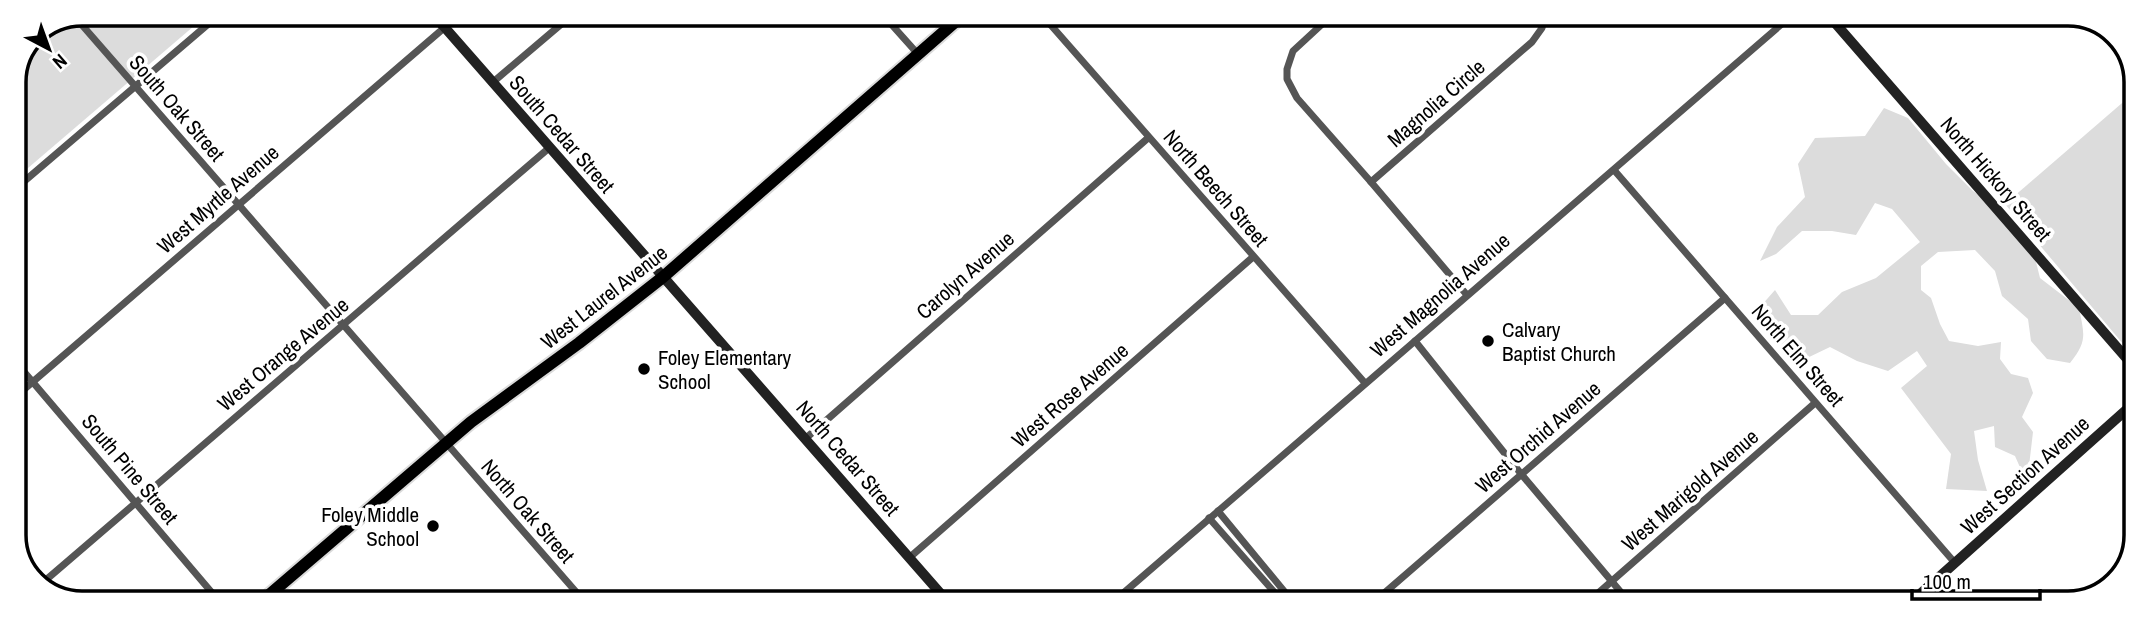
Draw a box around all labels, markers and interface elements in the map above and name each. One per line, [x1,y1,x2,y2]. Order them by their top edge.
north arrow [14,14,84,84]
text: N [47,48,73,75]
street label: South Oak Street [123,49,231,168]
street label: Magnolia Circle [1381,52,1491,154]
street label: South Cedar Street [503,69,621,199]
street label: North Hickory Street [1934,111,2058,248]
street label: North Beech Street [1157,123,1275,253]
street label: West Myrtle Avenue [151,138,285,260]
street label: Carolyn Avenue [910,224,1020,326]
street label: West Magnolia Avenue [1364,226,1516,364]
street label: West Laurel Avenue [535,238,673,356]
street label: West Orange Avenue [211,290,355,418]
street label: North Elm Street [1745,297,1851,413]
place label: Calvary Baptist Church [1502,315,1616,368]
marker: Calvary Baptist Church [1480,333,1496,349]
street label: West Rose Avenue [1005,336,1135,454]
place label: Foley Elementary School [658,343,792,396]
marker: Foley Elementary School [636,361,652,377]
street label: West Orchid Avenue [1469,374,1607,500]
street label: North Cedar Street [790,394,906,522]
street label: South Pine Street [75,408,185,531]
street label: West Section Avenue [1954,409,2096,541]
street label: West Marigold Avenue [1615,422,1765,558]
street label: North Oak Street [475,453,581,569]
place label: Foley Middle School [321,500,419,553]
marker: Foley Middle School [425,518,441,534]
scale bar [1912,558,2040,602]
text: 100 m [1923,567,1971,596]

